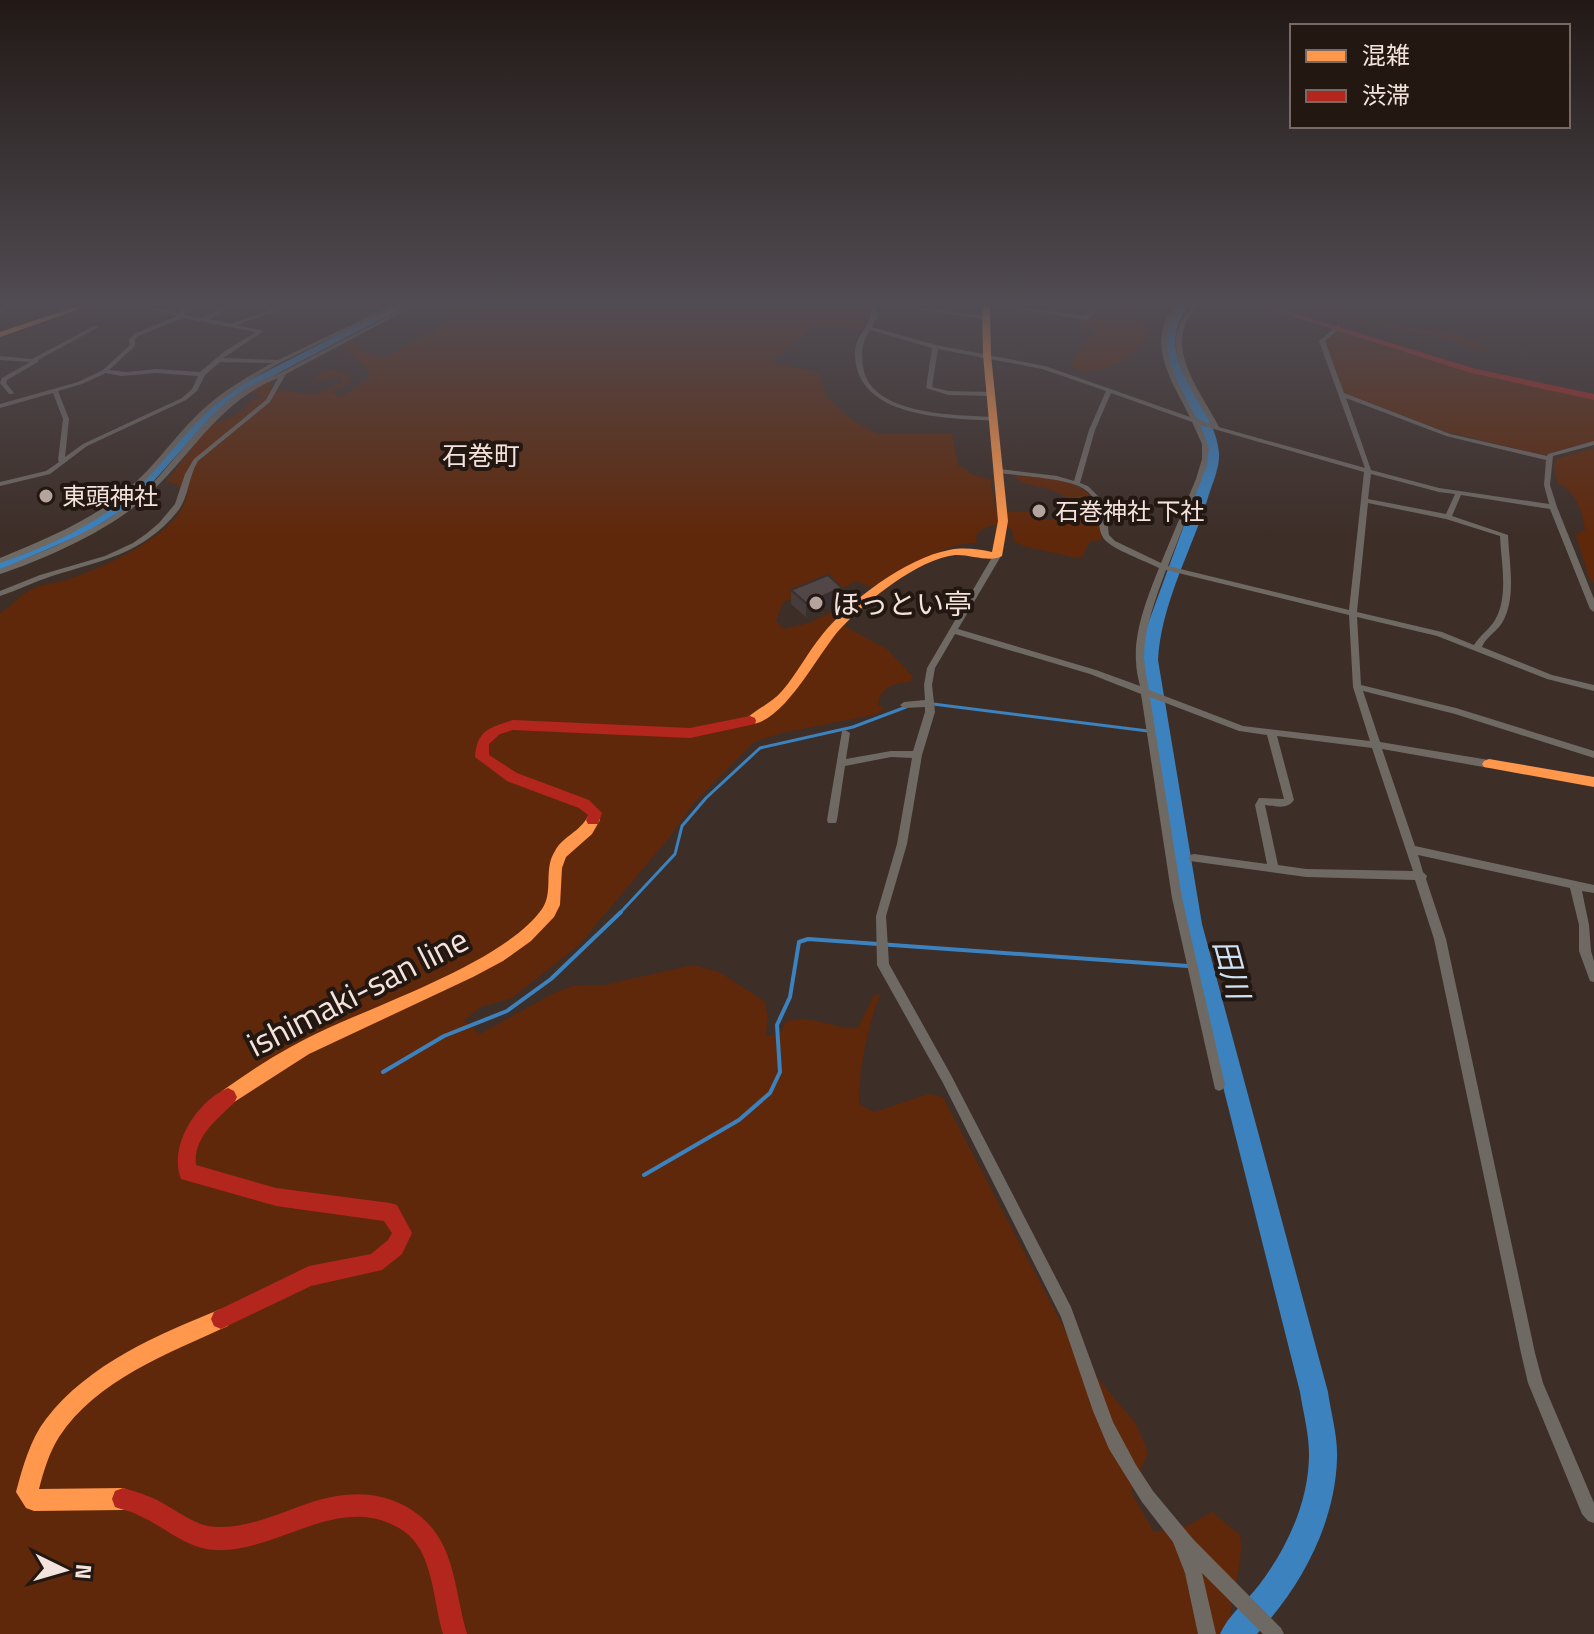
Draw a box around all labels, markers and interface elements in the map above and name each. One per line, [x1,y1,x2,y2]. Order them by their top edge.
legend [1290,24,1570,128]
text: 混雑 [1362,37,1410,73]
text: 渋滞 [1362,77,1410,113]
district label: 石巻町 [442,436,520,475]
place label: 東頭神社 [62,478,158,514]
marker: 東頭神社 [37,487,55,505]
place label: 石巻神社 下社 [1055,493,1204,529]
marker: 石巻神社 下社 [1030,502,1048,520]
place label: ほっとい亭 [832,582,972,625]
marker: ほっとい亭 [807,594,825,612]
street label: ishimaki-san line [237,913,477,1069]
water label: 田川 [1202,934,1263,1007]
north arrow [24,1530,104,1610]
text: N [66,1563,102,1581]

